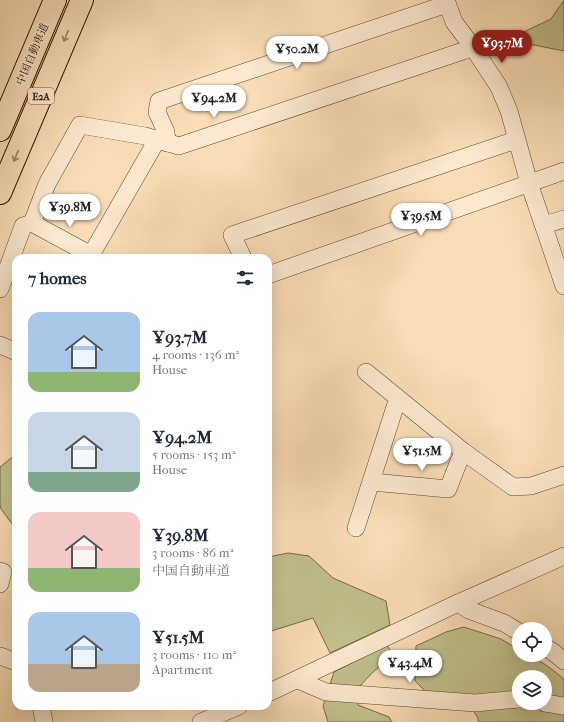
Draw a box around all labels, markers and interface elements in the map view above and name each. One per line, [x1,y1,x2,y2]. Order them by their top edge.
street label: 中国自動車道 [14,21,51,87]
one-way arrow [62,29,70,41]
pin: ¥93.7M [469,30,535,64]
text: ¥93.7M [481,35,523,50]
pin: ¥50.2M [264,36,330,70]
text: ¥50.2M [275,41,319,56]
pin: ¥94.2M [181,85,247,119]
road number: E2A [28,88,54,104]
text: ¥94.2M [191,90,237,105]
one-way arrow [11,149,19,161]
pin: ¥39.8M [37,194,103,228]
text: ¥39.8M [48,199,92,214]
pin: ¥39.5M [388,203,454,237]
text: ¥39.5M [400,208,442,223]
icon: filters [234,267,256,289]
text: 7 homes [28,268,87,288]
text: ¥93.7M [152,327,207,347]
icon: home [60,328,108,376]
text: 4 rooms · 136 m² [152,347,239,362]
text: House [152,362,187,377]
text: ¥94.2M [152,427,212,447]
icon: home [60,428,108,476]
pin: ¥51.5M [389,438,455,472]
text: ¥51.5M [402,443,442,458]
text: 5 rooms · 153 m² [152,447,236,462]
text: House [152,462,187,477]
text: ¥39.8M [152,525,208,545]
icon: home [60,528,108,576]
text: 3 rooms · 86 m² [152,545,233,560]
text: 中国自動車道 [152,563,230,578]
map controls [512,622,552,710]
button: locate [512,622,552,662]
text: ¥51.5M [152,627,204,647]
icon: home [60,628,108,676]
text: 3 rooms · 110 m² [152,647,236,662]
pin: ¥43.4M [377,650,443,684]
text: ¥43.4M [387,655,433,670]
text: Apartment [152,662,213,677]
button: layers [512,670,552,710]

